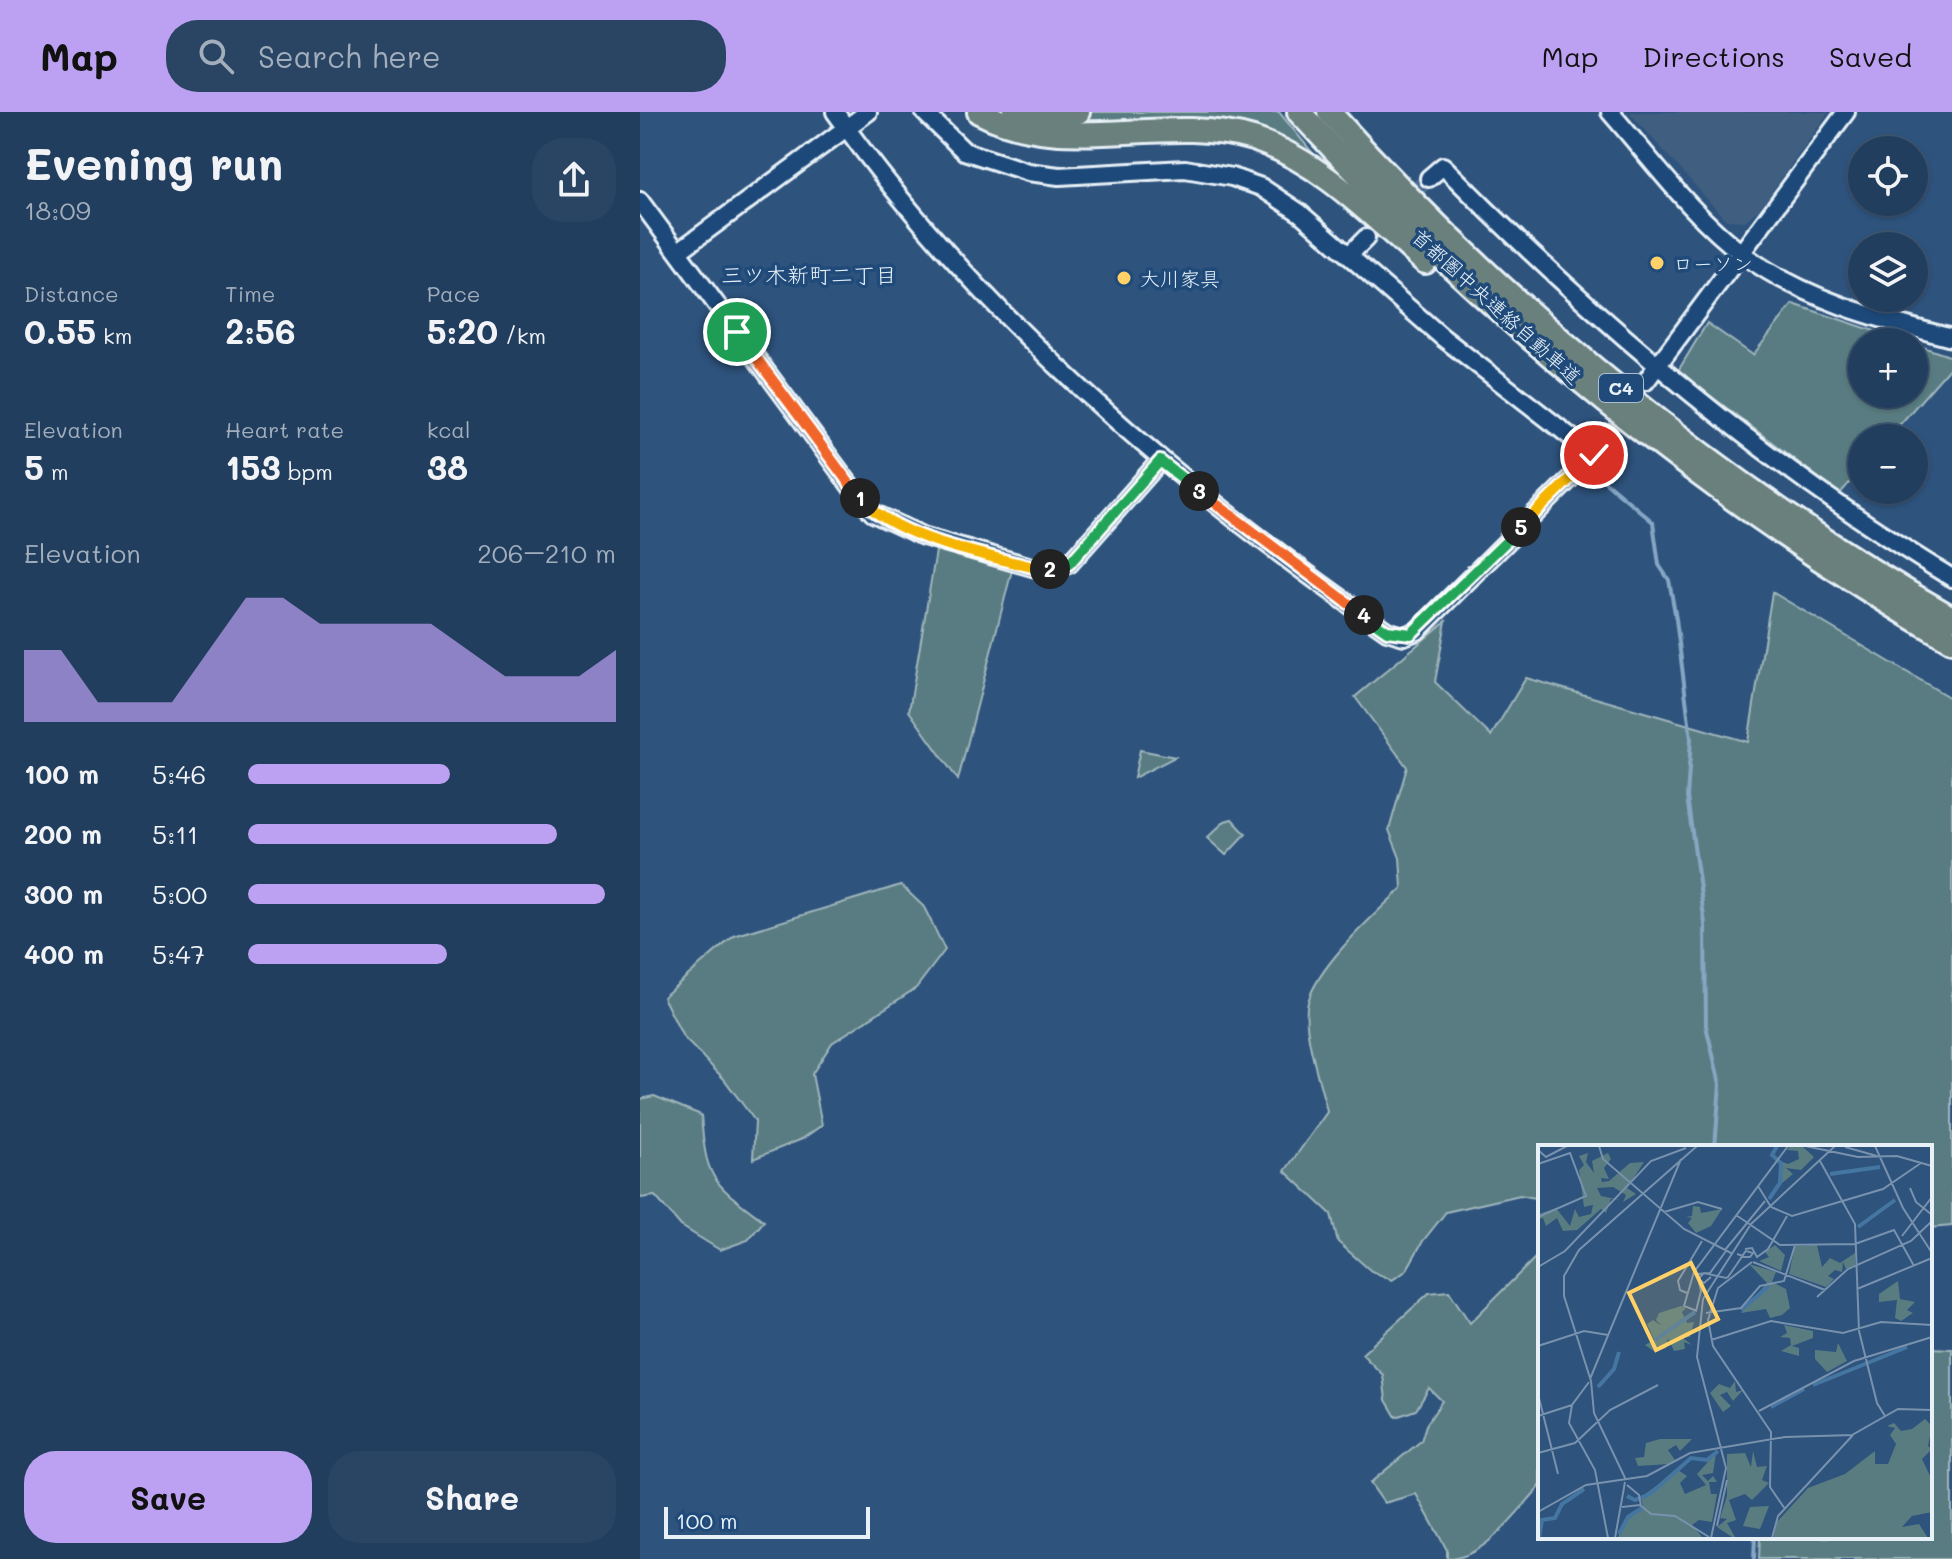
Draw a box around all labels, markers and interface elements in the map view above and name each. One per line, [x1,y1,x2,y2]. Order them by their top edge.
search box [166,20,726,92]
text: Map [40,31,118,81]
icon: search [194,34,238,78]
text: Search here [258,36,441,76]
text: Map [1542,38,1599,74]
text: Directions [1643,38,1785,74]
text: Saved [1829,38,1912,74]
text: Evening run [24,134,283,191]
map controls [1848,136,1928,504]
button: locate [1848,136,1928,216]
button: share [532,138,616,222]
text: 18:09 [24,193,91,227]
street label: 首都圏中央連絡自動車道 [1407,223,1587,389]
button: layers [1848,232,1928,312]
place label: ローソン [1673,250,1753,276]
marker: ローソン [1648,254,1666,272]
district label: 三ツ木新町二丁目 [721,260,897,289]
place label: 大川家具 [1140,265,1220,291]
marker: 大川家具 [1115,269,1133,287]
text: Distance [24,279,119,308]
text: Time [225,279,275,308]
text: Pace [427,279,480,308]
pin [703,298,771,366]
text: 0.55 [24,308,96,353]
text: 2:56 [225,308,296,353]
text: 5:20 [427,308,498,353]
icon: arrive [715,310,759,354]
text: km [96,321,132,350]
text: /km [498,321,546,350]
button: + [1848,328,1928,408]
road number: C4 [1599,374,1643,402]
text: Elevation [24,415,123,444]
text: Heart rate [225,415,344,444]
text: kcal [427,415,471,444]
pin [1560,421,1628,489]
button: − [1848,424,1928,504]
icon: check [1572,433,1616,477]
text: 5 [24,444,44,489]
text: 153 [225,444,281,489]
text: 38 [427,444,468,489]
text: m [44,457,68,486]
text: bpm [281,457,333,486]
pin: 3 [1179,471,1219,511]
text: 3 [1192,476,1206,505]
pin: 1 [840,478,880,518]
text: 1 [855,483,865,512]
pin: 5 [1501,507,1541,547]
text: 5 [1515,512,1527,541]
text: Elevation [24,536,141,570]
text: 206–210 m [477,536,616,570]
pin: 2 [1030,549,1070,589]
text: 2 [1044,554,1056,583]
pin: 4 [1344,595,1384,635]
text: 4 [1357,600,1371,629]
text: 100 m [24,757,99,791]
text: 5:46 [152,757,206,791]
text: 200 m [24,817,102,851]
text: 5:11 [152,817,198,851]
text: 300 m [24,877,103,911]
text: 5:00 [152,877,207,911]
text: 400 m [24,937,104,971]
text: 5:47 [152,937,205,971]
inset map [1538,1145,1932,1539]
button: Save [24,1451,312,1543]
button: Share [328,1451,616,1543]
scale bar [664,1503,870,1539]
text: 100 m [676,1506,738,1535]

